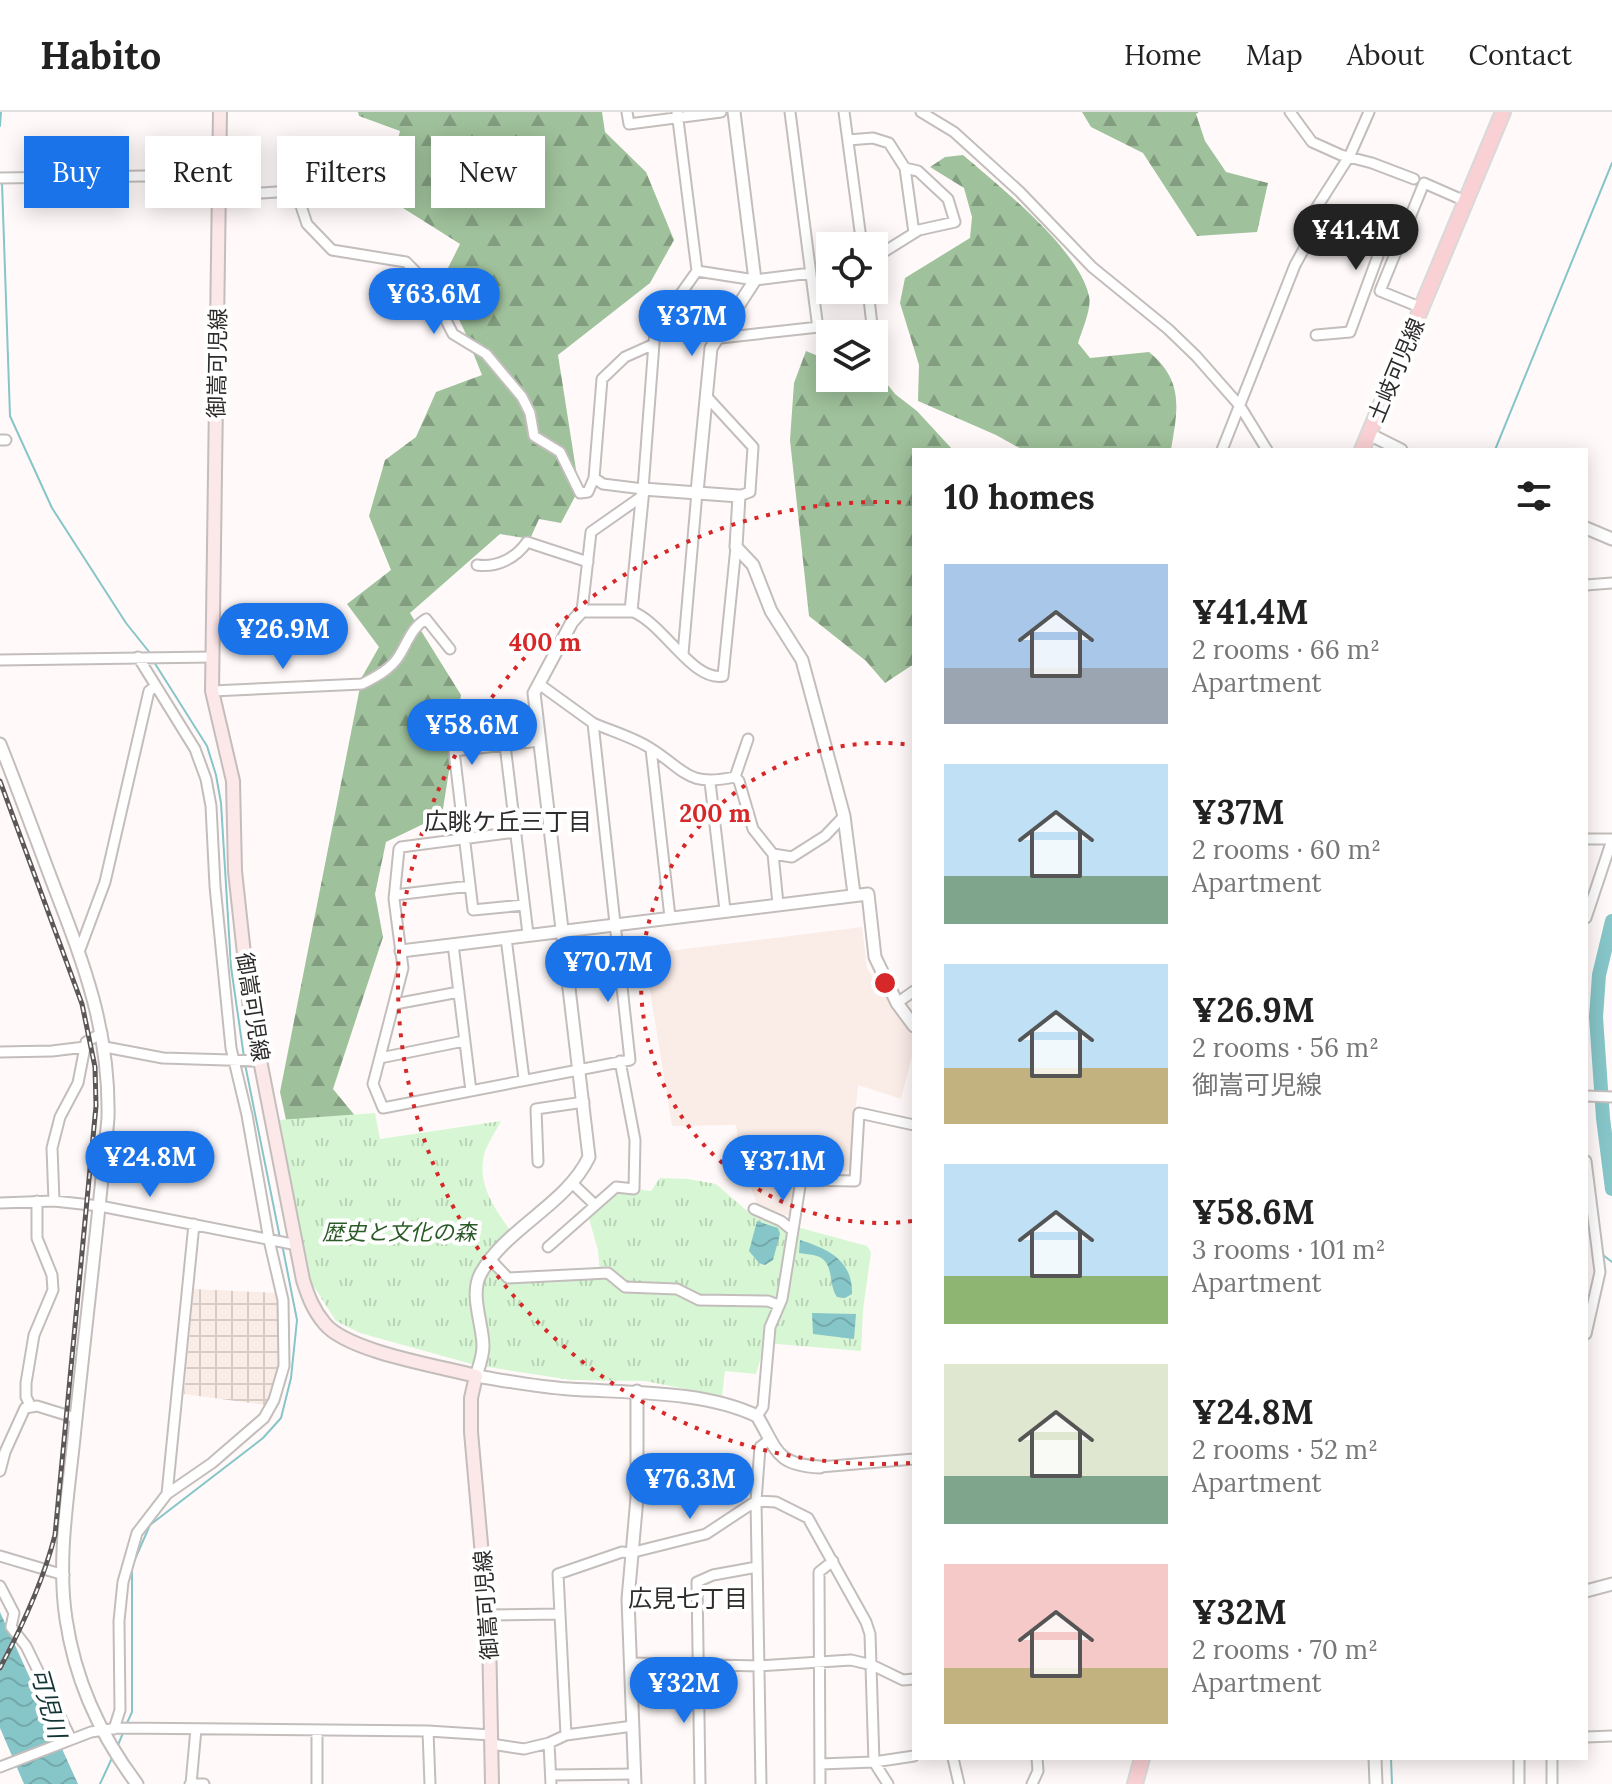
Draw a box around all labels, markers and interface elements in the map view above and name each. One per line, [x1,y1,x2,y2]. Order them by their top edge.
text: Habito [40,31,161,79]
text: Home [1124,37,1202,73]
text: Map [1246,37,1303,73]
text: About [1347,37,1424,73]
text: Contact [1468,37,1572,73]
chip: Buy [24,136,129,208]
chip: Rent [145,136,261,208]
chip: Filters [277,136,415,208]
chip: New [431,136,545,208]
pin: ¥41.4M [1291,204,1421,272]
text: ¥41.4M [1311,213,1401,246]
map controls [816,232,888,392]
button: locate [816,232,888,304]
pin: ¥63.6M [369,268,499,336]
text: ¥63.6M [387,277,481,310]
pin: ¥37M [645,290,739,358]
text: ¥37M [657,299,727,332]
street label: 御嵩可児線 [202,308,232,418]
street label: 土岐可児線 [1362,314,1430,426]
button: layers [816,320,888,392]
icon: filters [1512,474,1556,518]
text: 10 homes [944,475,1095,518]
text: ¥41.4M [1192,590,1309,633]
icon: home [1008,596,1104,692]
pin: ¥26.9M [218,603,348,671]
text: ¥26.9M [236,612,330,645]
text: 400 m [509,627,581,658]
text: 2 rooms · 66 m² [1192,633,1380,666]
text: Apartment [1192,666,1322,699]
pin: ¥58.6M [407,699,537,767]
text: ¥58.6M [425,708,519,741]
text: ¥37M [1192,790,1285,833]
icon: home [1008,796,1104,892]
text: 200 m [679,798,751,829]
district label: 広眺ケ丘三丁目 [424,806,592,837]
text: 2 rooms · 60 m² [1192,833,1381,866]
text: Apartment [1192,866,1322,899]
pin: ¥70.7M [543,936,673,1004]
text: ¥70.7M [563,945,653,978]
street label: 御嵩可児線 [231,950,275,1064]
centre of rings [871,969,899,997]
text: ¥26.9M [1192,988,1315,1031]
icon: home [1008,996,1104,1092]
text: 2 rooms · 56 m² [1192,1031,1379,1064]
text: 御嵩可児線 [1192,1068,1322,1101]
pin: ¥24.8M [85,1131,215,1199]
pin: ¥37.1M [718,1135,848,1203]
text: ¥24.8M [103,1140,197,1173]
text: ¥37.1M [740,1144,826,1177]
text: ¥58.6M [1192,1190,1315,1233]
icon: home [1008,1196,1104,1292]
park label: 歴史と文化の森 [322,1218,478,1246]
text: 3 rooms · 101 m² [1192,1233,1385,1266]
text: Apartment [1192,1266,1322,1299]
text: ¥24.8M [1192,1390,1314,1433]
icon: home [1008,1396,1104,1492]
text: 2 rooms · 52 m² [1192,1433,1378,1466]
pin: ¥76.3M [625,1453,755,1521]
text: ¥76.3M [644,1462,736,1495]
text: Apartment [1192,1466,1322,1499]
street label: 御嵩可児線 [468,1549,504,1661]
district label: 広見七丁目 [628,1583,748,1614]
text: ¥32M [1192,1590,1287,1633]
icon: home [1008,1596,1104,1692]
text: 2 rooms · 70 m² [1192,1633,1378,1666]
pin: ¥32M [637,1657,731,1725]
water label: 可児川 [24,1664,74,1745]
text: ¥32M [648,1666,720,1699]
text: Apartment [1192,1666,1322,1699]

